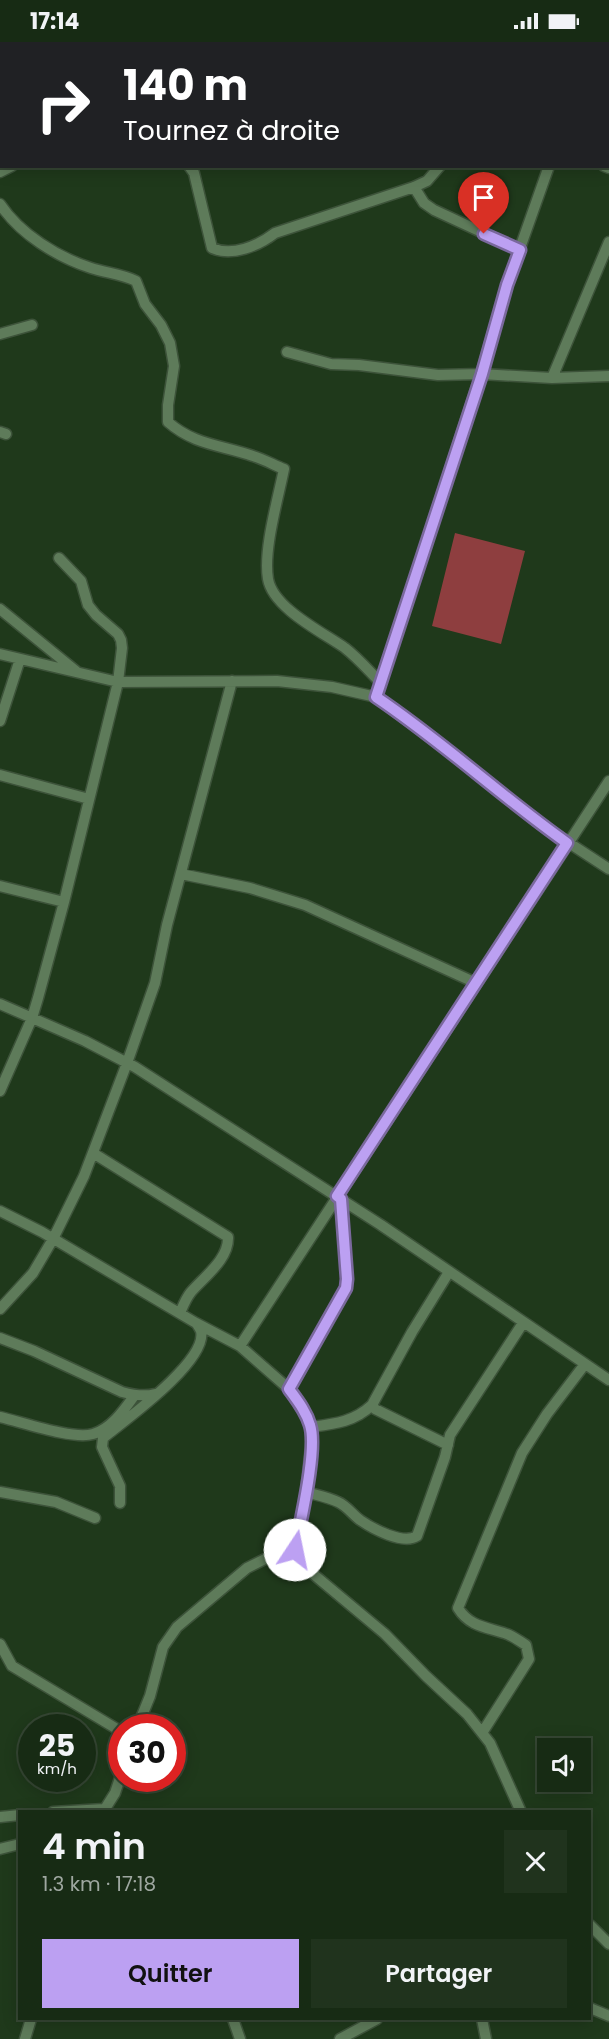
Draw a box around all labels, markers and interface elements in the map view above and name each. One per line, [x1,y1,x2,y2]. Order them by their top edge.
text: 17:14 [30,6,79,37]
text: 140 m [123,56,248,115]
icon: right [24,66,102,144]
text: Tournez à droite [123,112,340,149]
pin [458,172,509,234]
icon: arrive [467,181,500,214]
position arrow [263,1518,327,1582]
speed limit sign: 30 [108,1714,186,1792]
text: 25 [39,1724,75,1767]
map controls [537,1738,591,1792]
button: sound [537,1738,591,1792]
text: km/h [37,1758,77,1779]
text: 4 min [42,1821,146,1872]
button: close [504,1830,567,1893]
text: 1.3 km · 17:18 [42,1870,156,1898]
button: Quitter [42,1939,299,2008]
button: Partager [311,1939,567,2008]

